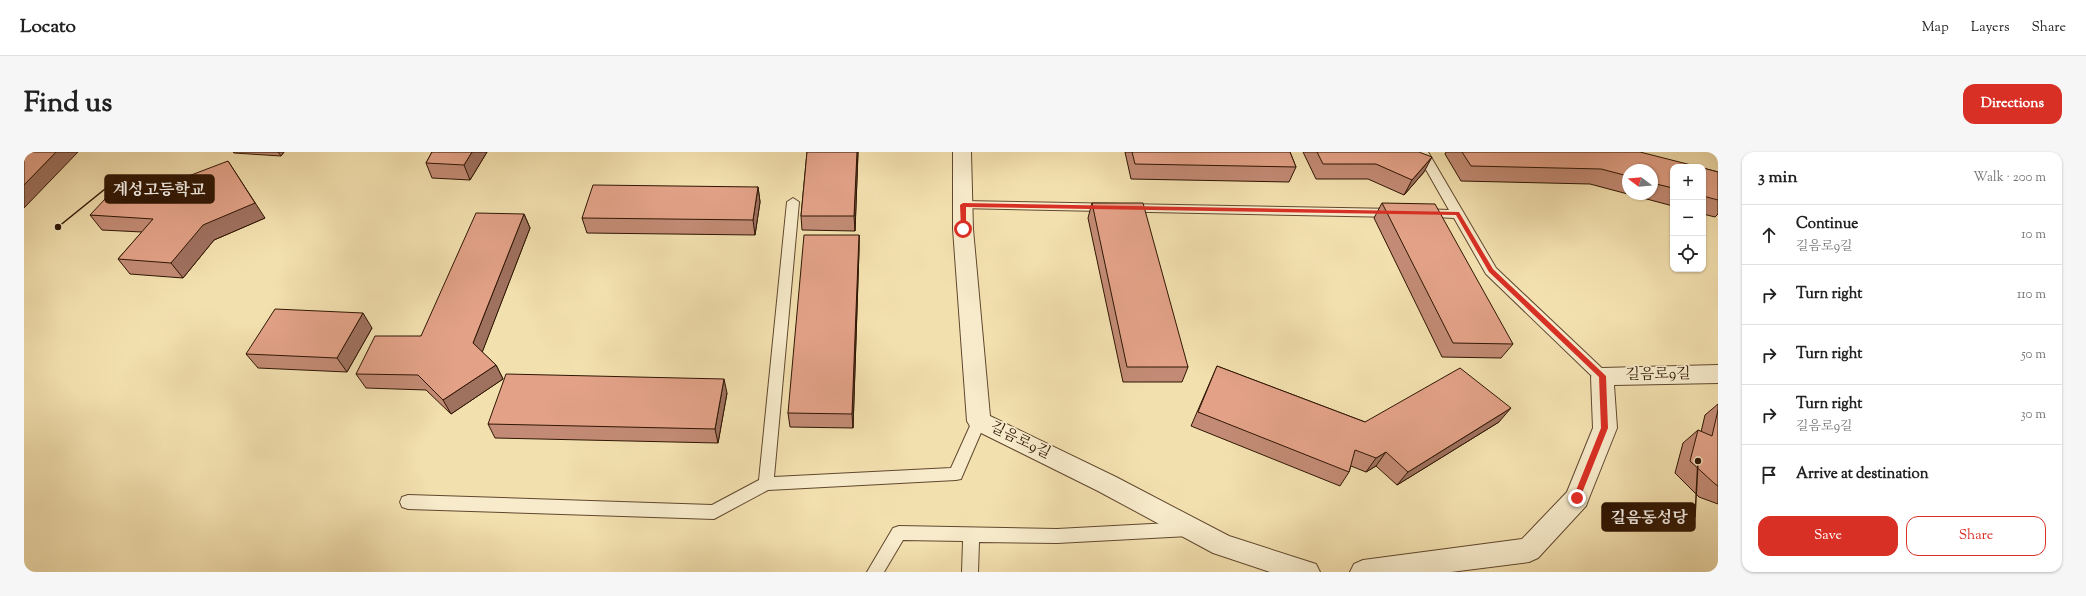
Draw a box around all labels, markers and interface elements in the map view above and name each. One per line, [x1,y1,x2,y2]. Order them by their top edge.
text: Locato [20,14,76,41]
text: Map [1922,18,1949,38]
text: Layers [1971,18,2009,38]
text: Share [2031,18,2066,38]
text: Find us [24,84,112,124]
button: Directions [1963,84,2062,124]
north arrow [1622,164,1658,200]
map controls [1670,164,1706,272]
button: + [1670,164,1706,200]
text: 3 min [1758,166,1797,190]
text: Walk · 200 m [1973,169,2046,187]
callout: 계성고등학교 [105,175,214,203]
text: 계성고등학교 [113,180,206,203]
button: − [1670,200,1706,236]
text: Continue [1796,214,1858,235]
route start [954,220,972,238]
icon: ahead [1758,224,1780,246]
text: 10 m [2021,226,2046,244]
button: locate [1670,236,1706,272]
text: 길음로9길 [1796,238,1853,256]
icon: right [1758,284,1780,306]
text: Turn right [1796,284,1862,305]
text: 110 m [2017,286,2046,304]
icon: right [1758,344,1780,366]
text: Turn right [1796,344,1862,365]
text: 50 m [2021,346,2046,364]
street label: 길음로9길 [1625,364,1691,386]
text: Turn right [1796,394,1862,415]
icon: right [1758,404,1780,426]
text: 30 m [2020,406,2046,424]
street label: 길음로9길 [986,417,1054,465]
text: 길음로9길 [1796,418,1853,436]
icon: arrive [1758,464,1780,486]
text: Arrive at destination [1796,464,1929,485]
route end [1568,489,1586,507]
callout: 길음동성당 [1602,503,1695,531]
text: 길음동성당 [1610,508,1688,531]
button: Save [1758,516,1898,556]
button: Share [1906,516,2046,556]

